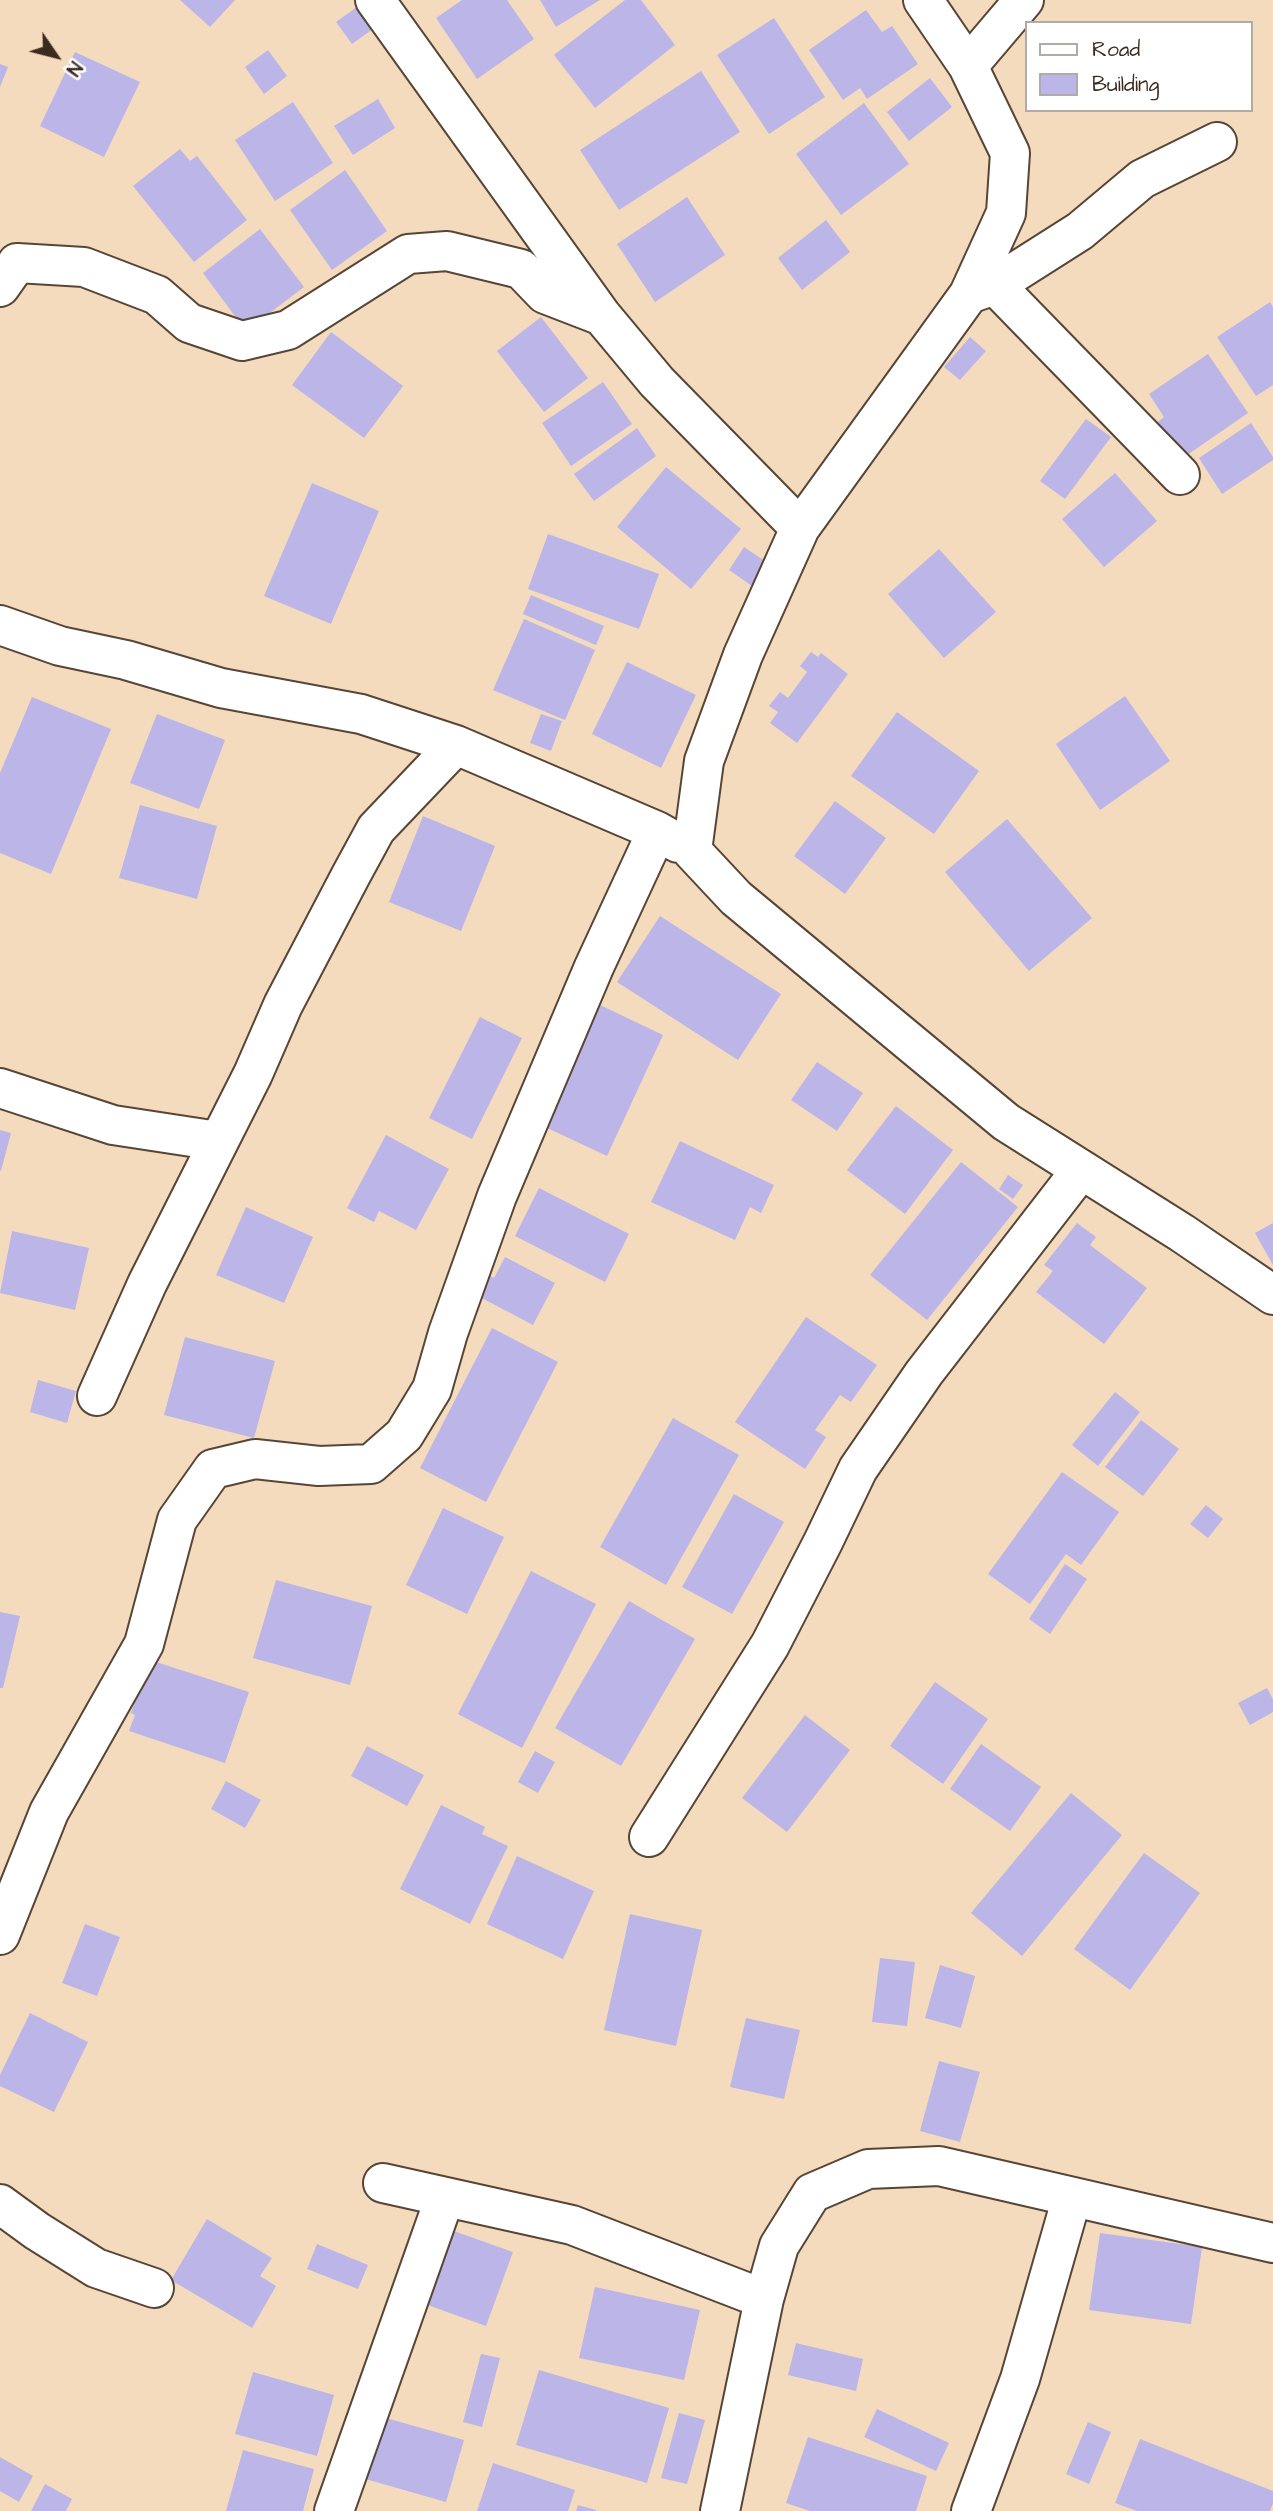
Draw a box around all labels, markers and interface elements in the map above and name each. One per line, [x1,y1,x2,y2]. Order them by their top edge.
north arrow [21,21,91,91]
legend [1024,21,1252,112]
text: Road [1092,35,1140,64]
text: N [59,56,88,81]
text: Building [1092,70,1159,99]

